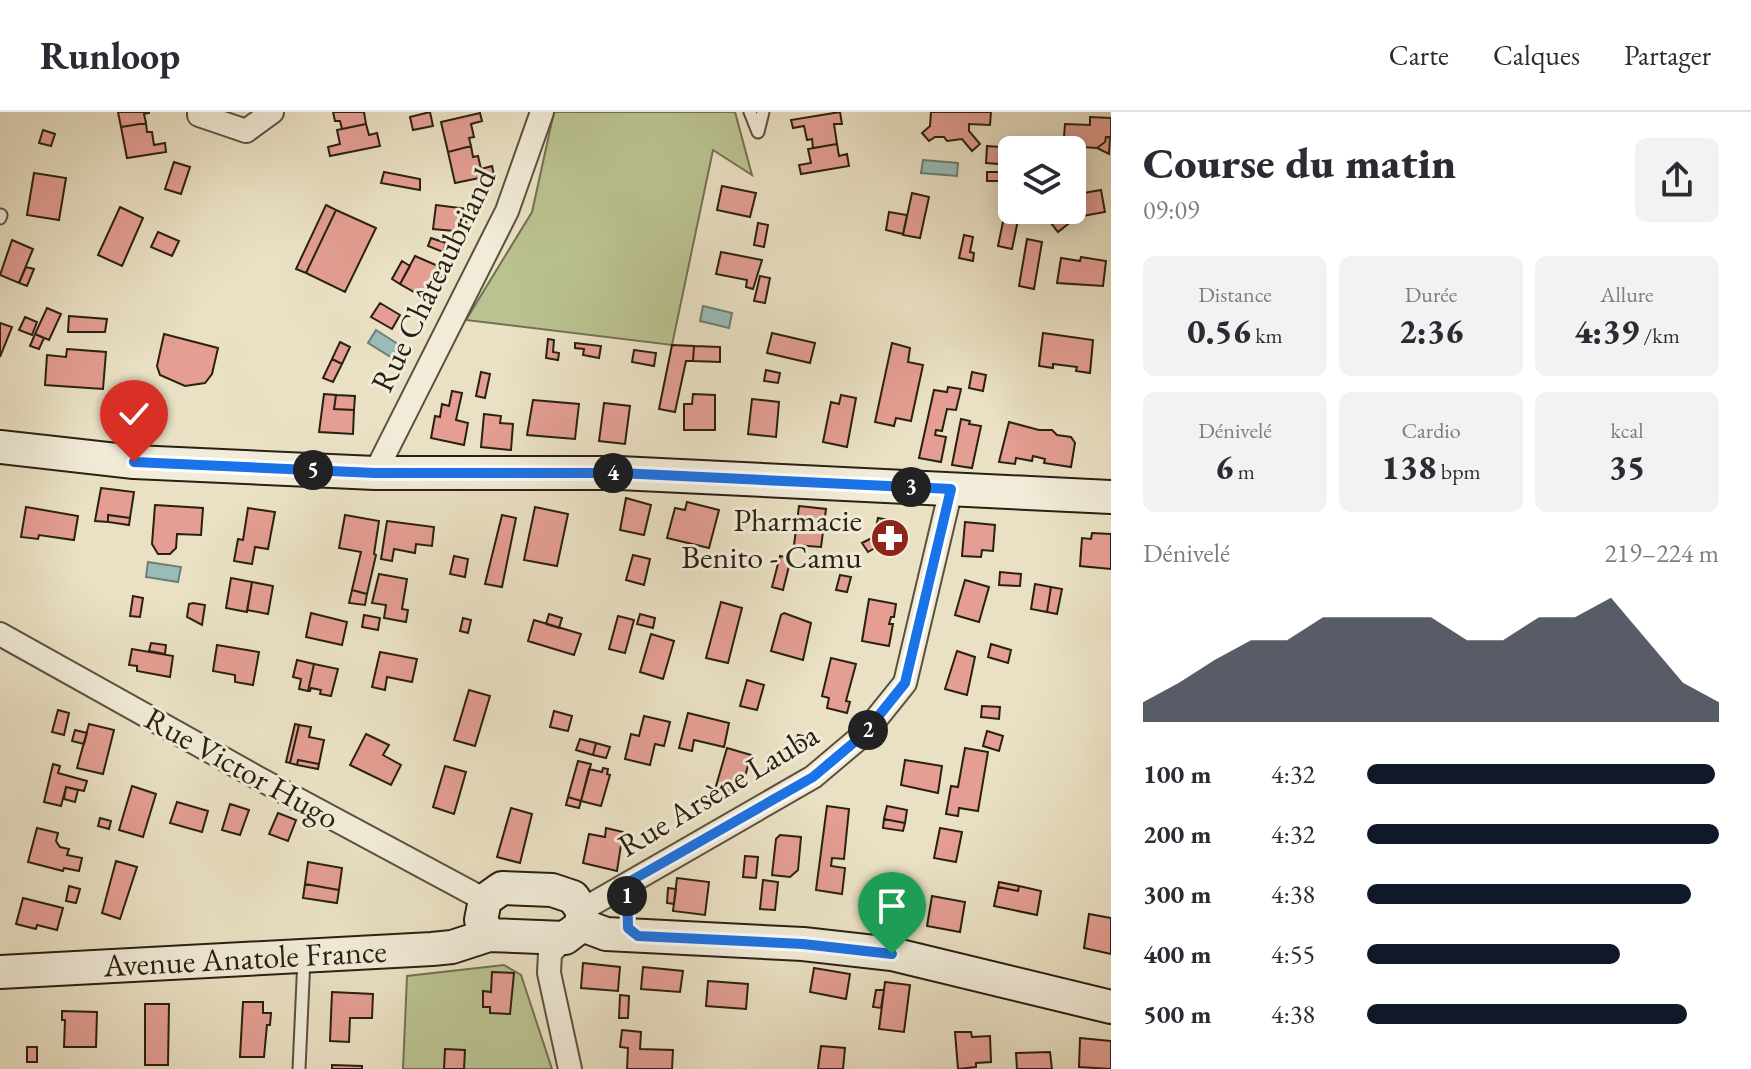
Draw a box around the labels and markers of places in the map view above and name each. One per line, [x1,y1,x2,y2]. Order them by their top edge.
pin [100,380,168,462]
pin: 5 [293,450,333,490]
pin: 4 [593,453,633,493]
pin: 3 [891,467,931,507]
place label: Pharmacie Benito - Camu [681,499,862,578]
pharmacy icon: Pharmacie Benito - Camu [869,517,911,559]
pin: 2 [848,710,888,750]
pin [858,872,926,954]
pin: 1 [607,876,647,916]

